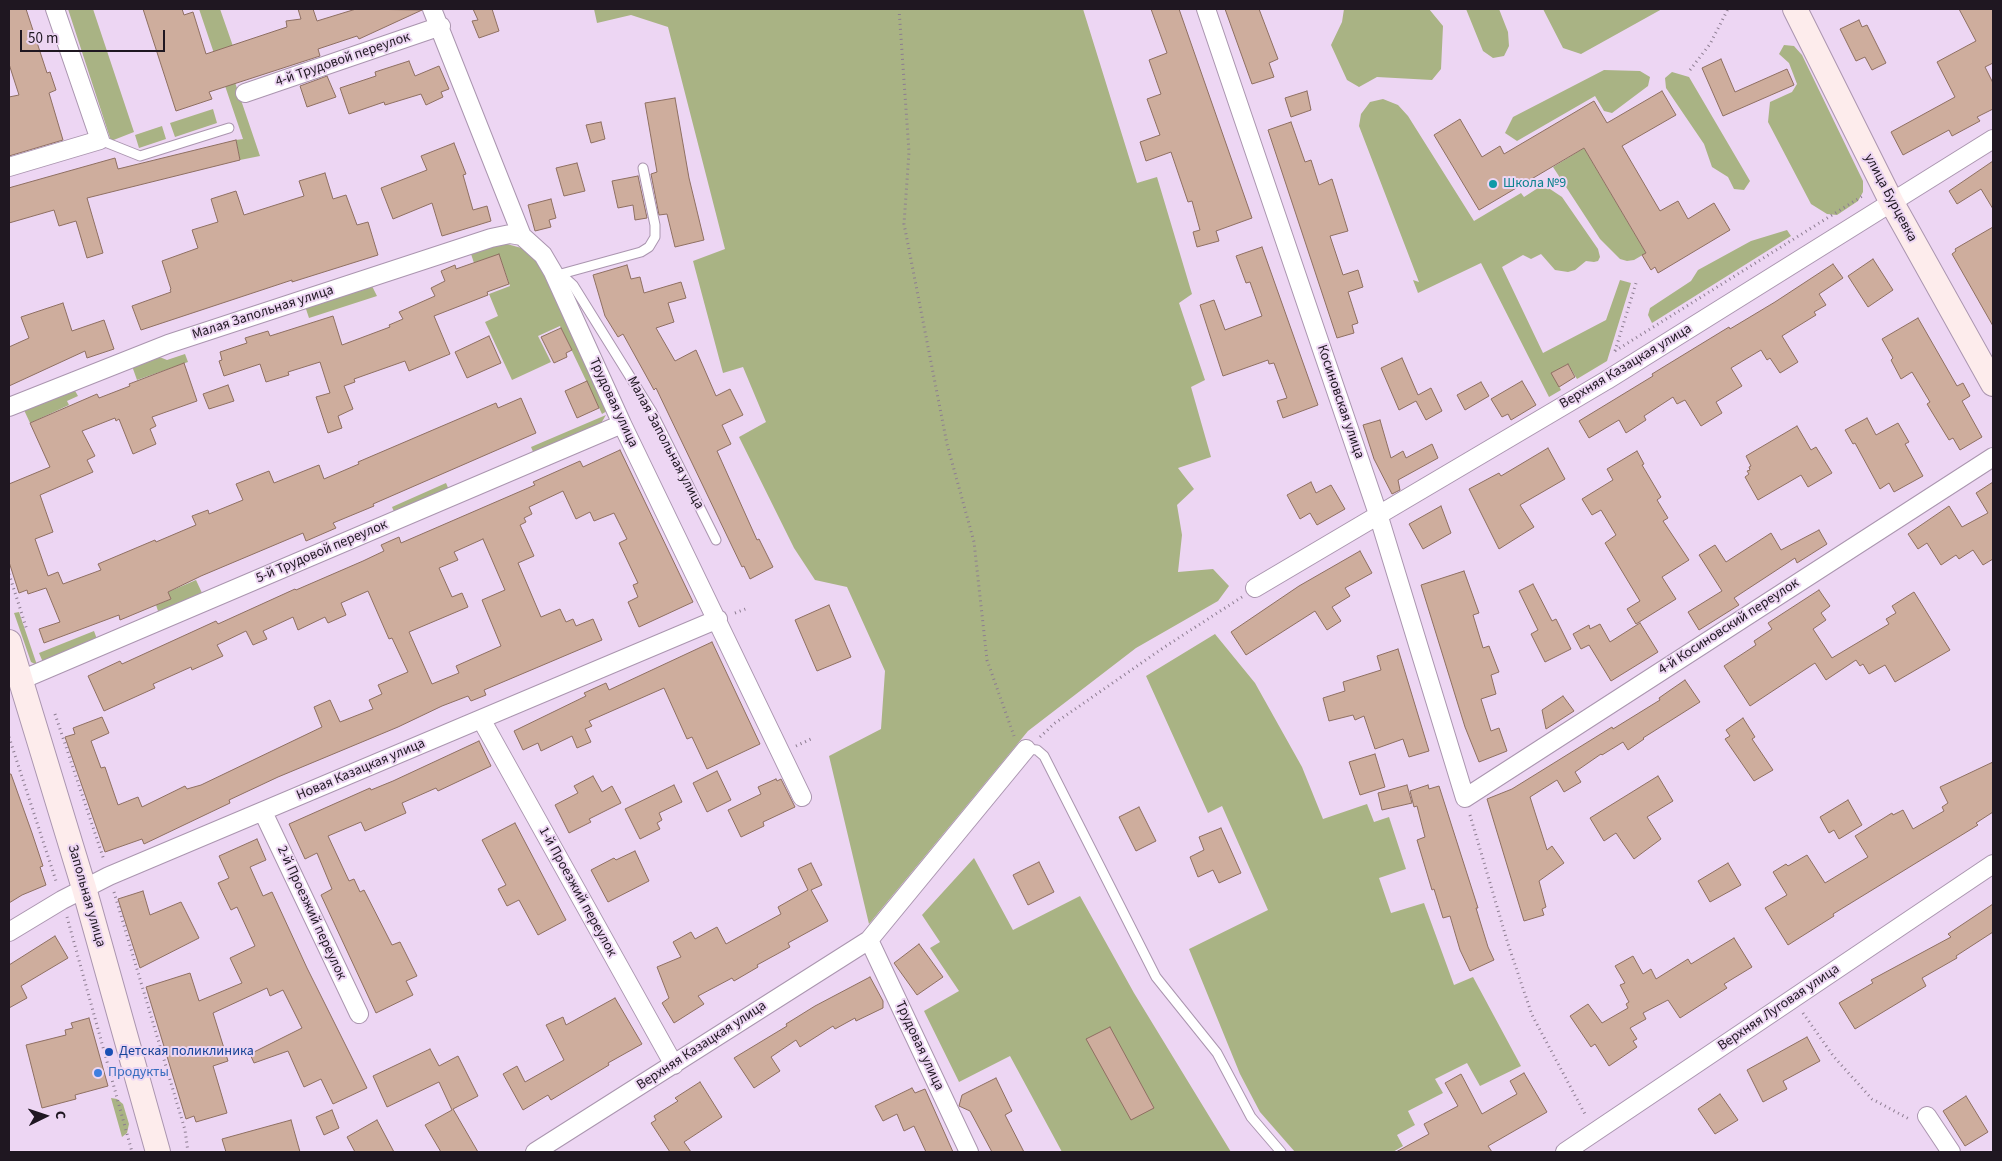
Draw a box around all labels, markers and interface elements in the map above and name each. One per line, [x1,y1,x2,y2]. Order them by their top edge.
scale bar [22,20,168,52]
text: 50 m [28,28,58,49]
street label: 4-й Трудовой переулок [273,29,413,91]
street label: улица Бурцевка [1860,151,1920,245]
place label: Школа №9 [1503,176,1566,192]
marker: Школа №9 [1487,178,1499,190]
street label: Малая Запольная улица [190,282,336,344]
street label: Верхняя Казацкая улица [1557,321,1695,413]
street label: Косиновская улица [1313,343,1367,461]
street label: Трудовая улица [585,356,641,450]
street label: Малая Запольная улица [623,374,707,512]
street label: 5-й Трудовой переулок [254,517,390,587]
street label: 4-й Косиновский переулок [1656,575,1802,679]
street label: Новая Казацкая улица [294,735,428,805]
street label: 1-й Проезжий переулок [534,824,620,960]
street label: Запольная улица [63,843,109,949]
street label: 2-й Проезжий переулок [273,843,349,983]
street label: Верхняя Луговая улица [1715,961,1843,1055]
street label: Верхняя Казацкая улица [634,998,770,1094]
street label: Трудовая улица [891,999,947,1093]
place label: Детская поликлиника [119,1044,254,1060]
marker: Детская поликлиника [103,1046,115,1058]
place label: Продукты [108,1065,169,1081]
marker: Продукты [92,1067,104,1079]
north arrow [20,1091,70,1141]
text: С [50,1110,70,1120]

